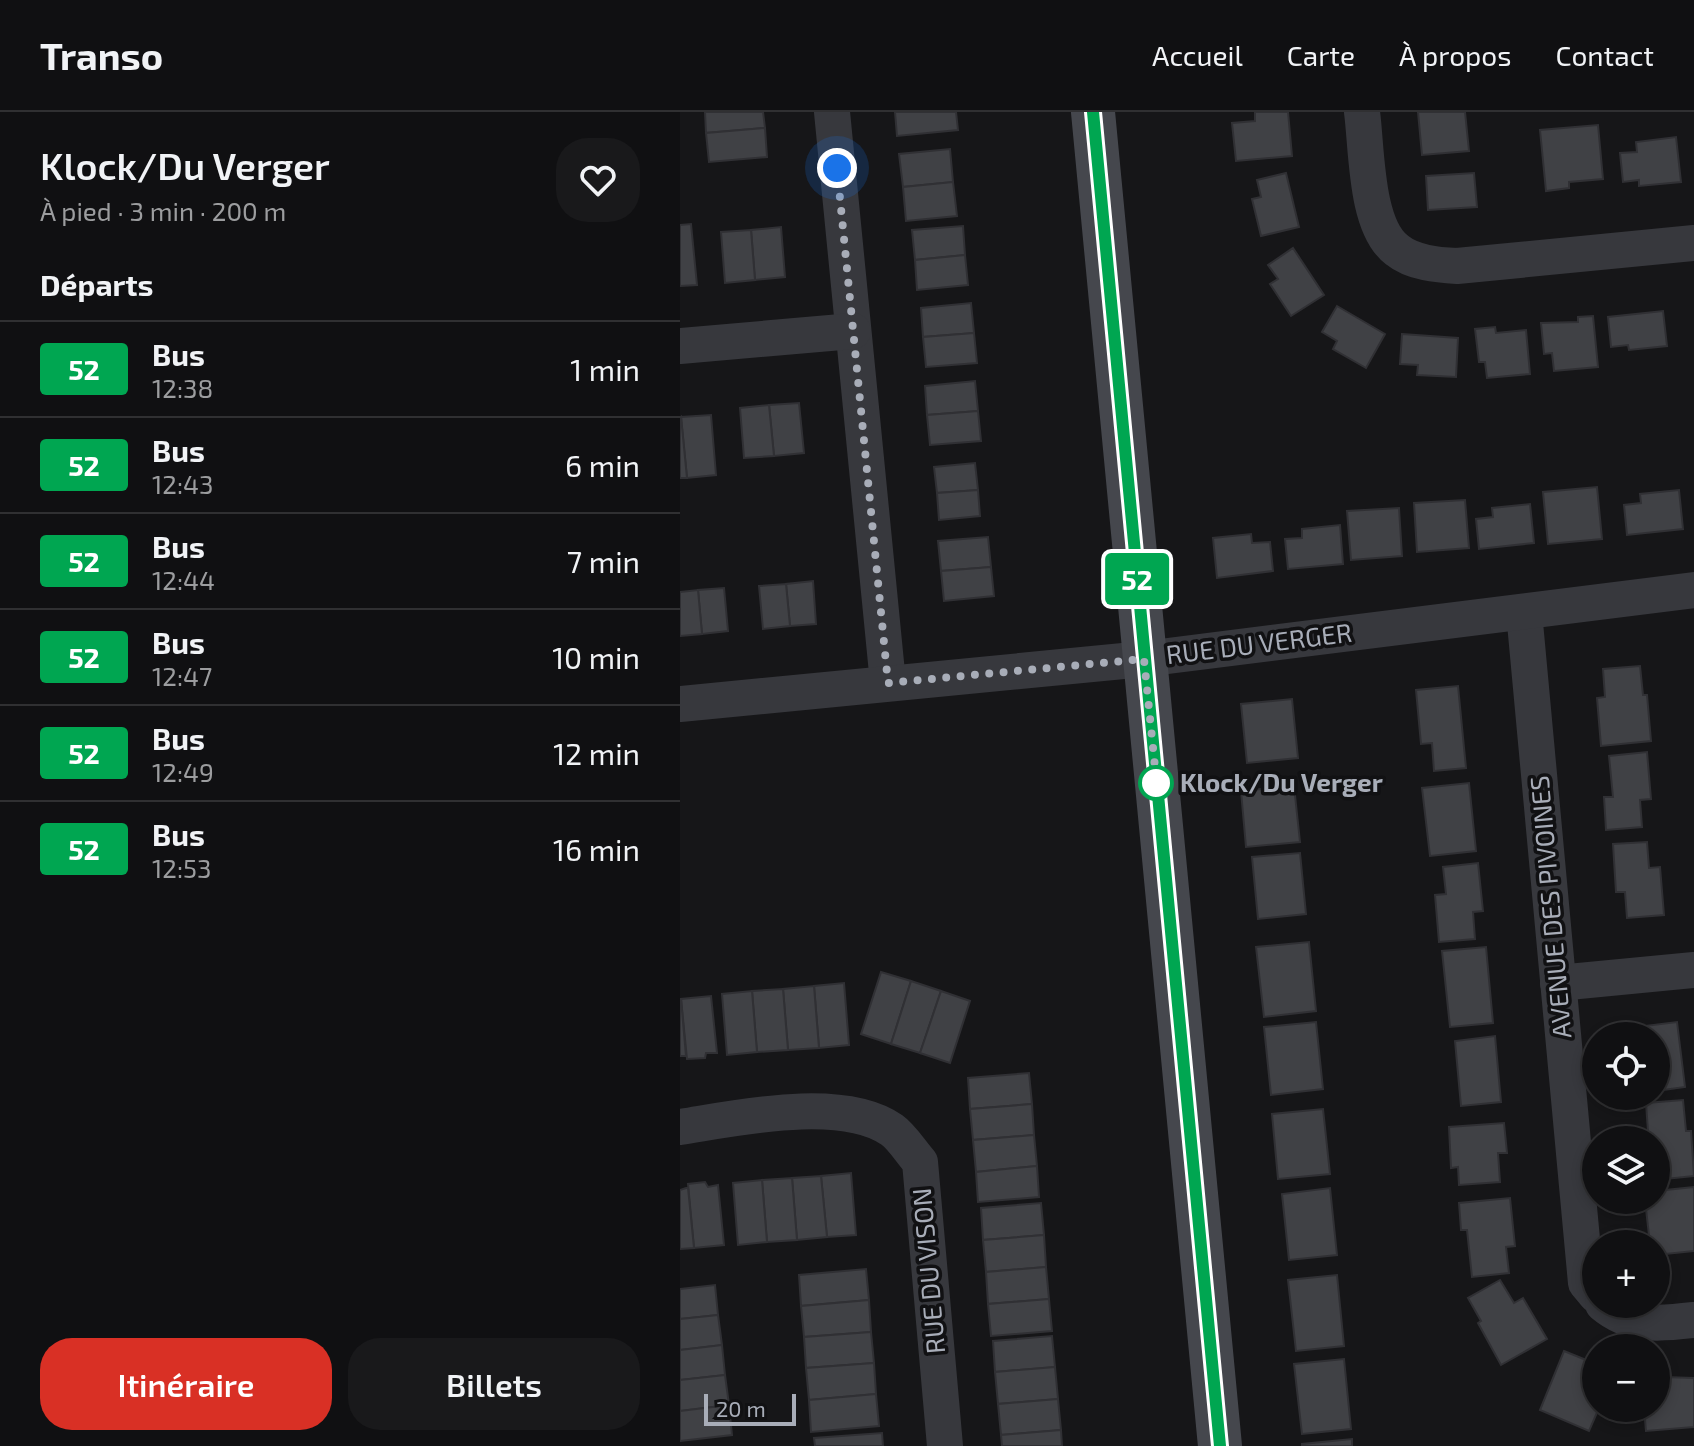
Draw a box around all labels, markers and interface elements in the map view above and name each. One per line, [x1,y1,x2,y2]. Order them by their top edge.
text: Transo [40,32,163,78]
text: Accueil [1152,38,1243,72]
text: Carte [1287,38,1355,72]
text: À propos [1399,38,1511,72]
text: Contact [1555,38,1654,72]
button: heart [556,138,640,222]
text: Klock/Du Verger [40,142,330,188]
your location [817,148,857,188]
text: À pied · 3 min · 200 m [40,195,286,226]
text: Départs [40,266,154,302]
text: Bus [152,336,205,372]
text: 1 min [570,351,640,387]
text: 52 [68,352,100,386]
text: 12:38 [152,372,213,403]
text: Bus [152,432,205,468]
text: 6 min [565,447,640,483]
text: 52 [68,448,100,482]
text: 12:43 [152,468,214,499]
text: Bus [152,528,205,564]
text: 7 min [567,543,640,579]
text: 52 [68,544,100,578]
line badge: 52 [1101,553,1173,605]
text: 52 [1121,562,1153,596]
text: 12:44 [152,564,215,595]
street label: RUE DU VERGER [1164,616,1353,669]
text: Bus [152,624,205,660]
text: 10 min [552,639,640,675]
text: 52 [68,640,100,674]
text: 12:47 [152,660,212,691]
text: Bus [152,720,205,756]
text: 12 min [553,735,640,771]
text: 52 [68,736,100,770]
text: 12:49 [152,756,214,787]
marker: Klock/Du Verger [1139,766,1173,800]
place label: Klock/Du Verger [1180,766,1383,797]
street label: AVENUE DES PIVOINES [1523,775,1576,1040]
text: Bus [152,816,205,852]
text: 16 min [553,831,640,867]
text: 52 [68,832,100,866]
text: 12:53 [152,852,212,883]
map controls [1582,1022,1670,1422]
button: locate [1582,1022,1670,1110]
button: layers [1582,1126,1670,1214]
street label: RUE DU VISON [905,1187,950,1355]
button: + [1582,1230,1670,1318]
button: − [1582,1334,1670,1422]
button: Itinéraire [40,1338,332,1430]
button: Billets [348,1338,640,1430]
scale bar [704,1390,796,1426]
text: 20 m [716,1395,766,1421]

